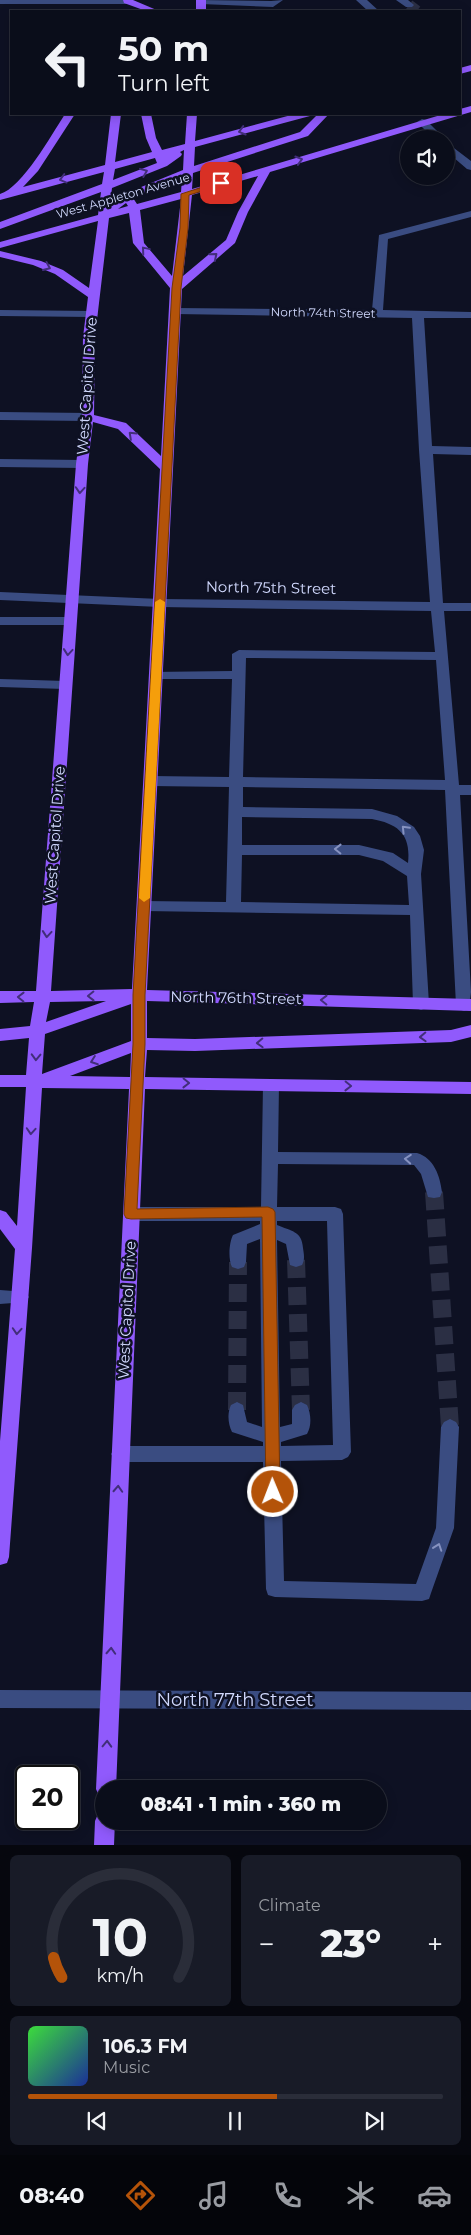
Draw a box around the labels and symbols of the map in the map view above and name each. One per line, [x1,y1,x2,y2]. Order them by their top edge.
one-way arrow [238,126,246,136]
one-way arrow [294,156,302,166]
pin [200,162,242,204]
one-way arrow [139,167,148,178]
street label: West Appleton Avenue [55,169,191,222]
one-way arrow [60,174,68,184]
one-way arrow [143,247,151,256]
one-way arrow [208,253,217,262]
one-way arrow [42,260,51,271]
street label: North 74th Street [270,304,376,321]
street label: West Capitol Drive [72,316,101,456]
one-way arrow [128,432,137,441]
one-way arrow [75,486,86,494]
street label: North 75th Street [206,577,336,598]
one-way arrow [63,648,74,656]
street label: West Capitol Drive [40,765,69,905]
one-way arrow [402,826,411,835]
one-way arrow [333,844,341,855]
one-way arrow [42,930,53,938]
street label: North 76th Street [170,987,302,1008]
one-way arrow [87,991,95,1002]
one-way arrow [17,992,25,1002]
one-way arrow [319,995,327,1005]
one-way arrow [419,1032,426,1042]
one-way arrow [256,1037,264,1048]
one-way arrow [31,1054,41,1061]
one-way arrow [90,1055,98,1065]
one-way arrow [182,1078,190,1088]
one-way arrow [344,1081,352,1091]
one-way arrow [26,1127,37,1135]
one-way arrow [403,1153,411,1164]
street label: West Capitol Drive [113,1240,140,1379]
one-way arrow [12,1328,23,1336]
position arrow [246,1465,298,1517]
one-way arrow [113,1484,124,1492]
one-way arrow [433,1543,443,1551]
one-way arrow [105,1647,116,1655]
street label: North 77th Street [156,1689,314,1711]
one-way arrow [102,1740,113,1748]
speed limit sign: 20 [15,1765,80,1830]

